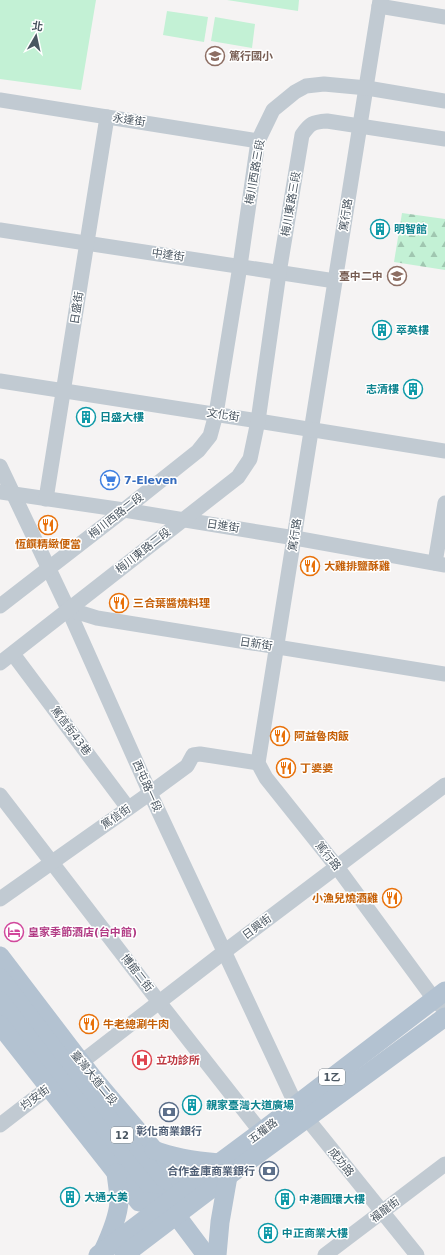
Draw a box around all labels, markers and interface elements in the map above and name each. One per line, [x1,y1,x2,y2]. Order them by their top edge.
north arrow [16,16,56,56]
text: 北 [31,19,44,34]
school or university icon: 篤行國小 [204,45,226,67]
place label: 篤行國小 [229,50,273,63]
street label: 永達街 [112,111,146,129]
street label: 梅川西路三段 [243,138,267,206]
street label: 梅川東路三段 [279,170,303,238]
street label: 篤行路 [337,198,355,232]
building icon: 明智館 [369,218,391,240]
place label: 明智館 [394,223,427,236]
street label: 中達街 [151,246,185,264]
school or university icon: 臺中二中 [386,265,408,287]
place label: 臺中二中 [339,270,383,283]
street label: 日盛街 [68,291,86,325]
building icon: 萃英樓 [371,319,393,341]
place label: 萃英樓 [396,324,429,337]
building icon: 志清樓 [402,378,424,400]
place label: 志清樓 [366,383,399,396]
building icon: 日盛大樓 [75,406,97,428]
street label: 文化街 [206,406,240,424]
place label: 日盛大樓 [100,411,144,424]
supermarket icon: 7-Eleven [99,469,121,491]
place label: 7-Eleven [124,474,177,487]
street label: 梅川西路二段 [86,491,146,541]
restaurant icon: 恆饌精緻便當 [37,514,59,536]
street label: 日進街 [206,517,240,535]
street label: 篤行路 [286,518,304,552]
street label: 梅川東路二段 [113,526,173,576]
place label: 恆饌精緻便當 [15,538,81,551]
restaurant icon: 大雞排鹽酥雞 [299,555,321,577]
place label: 大雞排鹽酥雞 [324,560,390,573]
restaurant icon: 三合葉醬燒料理 [108,592,130,614]
place label: 三合葉醬燒料理 [133,597,210,610]
street label: 日新街 [239,635,273,653]
street label: 篤信街43巷 [48,704,94,758]
restaurant icon: 阿益魯肉飯 [269,725,291,747]
place label: 阿益魯肉飯 [294,730,349,743]
restaurant icon: 丁婆婆 [275,757,297,779]
street label: 西屯路一段 [130,758,164,814]
place label: 丁婆婆 [300,762,333,775]
street label: 篤信街 [99,802,133,832]
street label: 篤行路 [313,839,343,873]
restaurant icon: 小漁兒燒酒雞 [381,887,403,909]
place label: 小漁兒燒酒雞 [312,892,378,905]
street label: 日興街 [240,912,274,942]
hotel icon: 皇家季節酒店(台中館) [3,921,25,943]
place label: 皇家季節酒店(台中館) [28,926,137,939]
street label: 博館二街 [118,952,156,994]
restaurant icon: 牛老總涮牛肉 [78,1013,100,1035]
place label: 牛老總涮牛肉 [103,1018,169,1031]
street label: 臺灣大道二段 [68,1048,120,1108]
hospital icon: 立功診所 [131,1049,153,1071]
place label: 立功診所 [156,1054,200,1067]
road number: 1乙 [319,1069,345,1085]
street label: 均安街 [18,1083,52,1113]
building icon: 親家臺灣大道廣場 [181,1094,203,1116]
place label: 親家臺灣大道廣場 [206,1099,294,1112]
bank icon: 彰化商業銀行 [158,1101,180,1123]
street label: 五權路 [246,1116,280,1146]
place label: 彰化商業銀行 [136,1125,202,1138]
road number: 12 [111,1127,133,1143]
street label: 成功路 [326,1145,356,1179]
bank icon: 合作金庫商業銀行 [258,1160,280,1182]
place label: 合作金庫商業銀行 [167,1165,255,1178]
building icon: 大通大美 [59,1186,81,1208]
building icon: 中港圓環大樓 [274,1188,296,1210]
place label: 大通大美 [84,1191,128,1204]
place label: 中港圓環大樓 [299,1193,365,1206]
street label: 福龍街 [368,1195,402,1225]
building icon: 中正商業大樓 [257,1222,279,1244]
place label: 中正商業大樓 [282,1227,348,1240]

